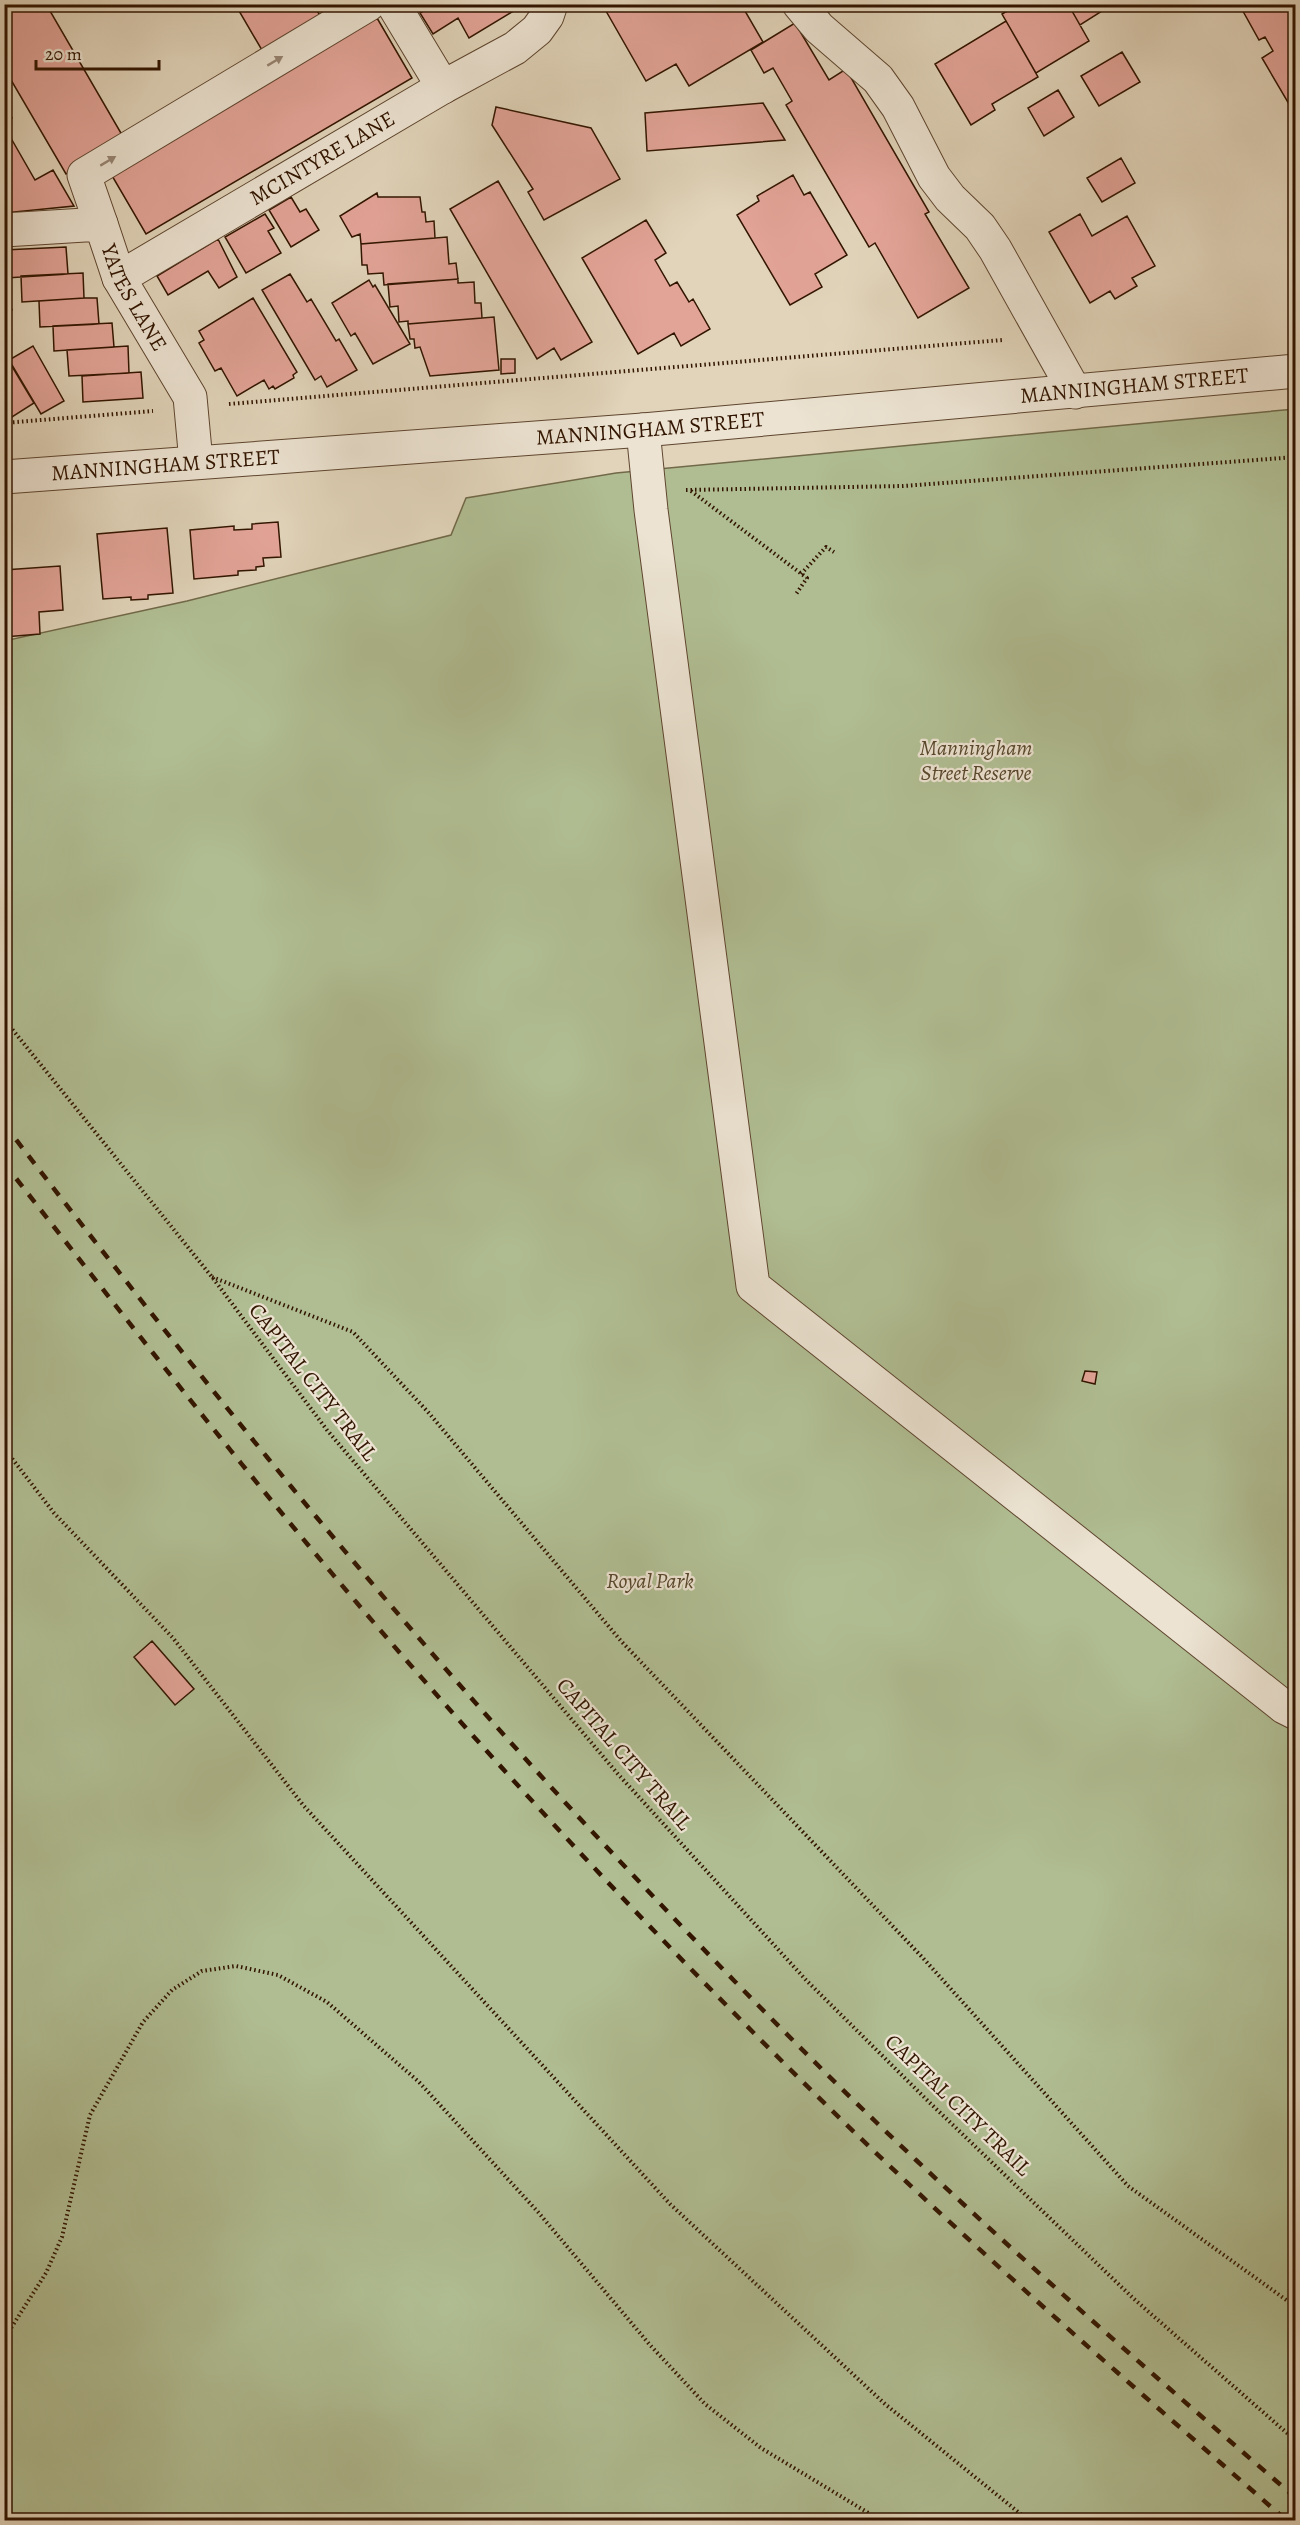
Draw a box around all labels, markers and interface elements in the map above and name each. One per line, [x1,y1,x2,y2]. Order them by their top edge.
scale bar [36,33,159,71]
text: 20 m [45,42,82,66]
one-way arrow [267,55,283,66]
street label: MCINTYRE LANE [244,104,400,213]
one-way arrow [100,155,116,166]
street label: YATES LANE [93,239,174,357]
street label: MANNINGHAM STREET [1019,360,1250,411]
street label: MANNINGHAM STREET [535,404,766,453]
street label: MANNINGHAM STREET [50,442,281,488]
park label: Manningham Street Reserve [919,733,1033,788]
street label: CAPITAL CITY TRAIL [242,1297,385,1468]
park label: Royal Park [606,1566,694,1596]
street label: CAPITAL CITY TRAIL [549,1671,699,1837]
street label: CAPITAL CITY TRAIL [878,2027,1038,2183]

